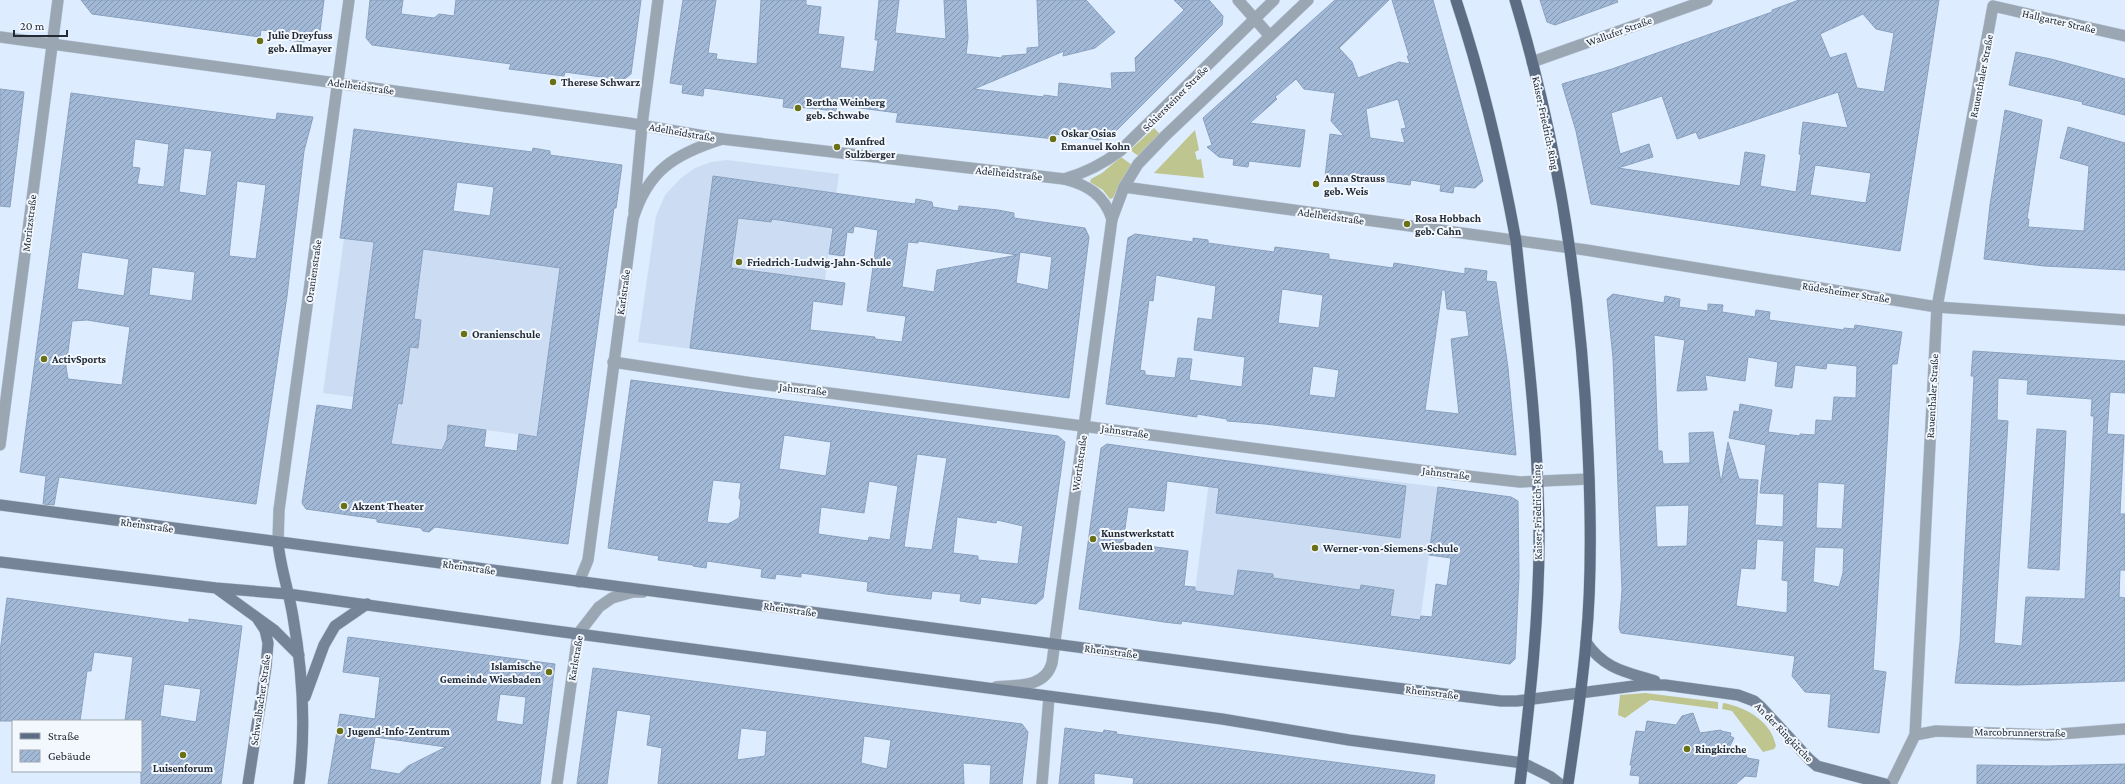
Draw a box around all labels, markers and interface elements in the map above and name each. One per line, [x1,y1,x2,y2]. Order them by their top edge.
street label: Hallgarter Straße [2021,7,2097,36]
scale bar [14,12,67,38]
street label: Wallufer Straße [1585,14,1654,48]
text: 20 m [20,19,45,33]
place label: Julie Dreyfuss geb. Allmayer [267,29,333,54]
street label: Rauenthaler Straße [1967,33,1995,119]
marker: Julie Dreyfuss geb. Allmayer [255,36,265,46]
street label: Schiersteiner Straße [1140,63,1210,133]
street label: Adelheidstraße [327,75,395,97]
street label: Kaiser-Friedrich-Ring [1529,75,1562,172]
place label: Therese Schwarz [561,76,640,88]
marker: Therese Schwarz [548,77,558,87]
place label: Bertha Weinberg geb. Schwabe [806,96,886,121]
marker: Bertha Weinberg geb. Schwabe [793,103,803,113]
street label: Adelheidstraße [648,120,716,144]
place label: Oskar Osias Emanuel Kohn [1061,127,1131,152]
marker: Oskar Osias Emanuel Kohn [1048,134,1058,144]
place label: Manfred Sulzberger [845,135,896,160]
marker: Manfred Sulzberger [832,142,842,152]
street label: Adelheidstraße [975,164,1043,182]
place label: Anna Strauss geb. Weis [1323,172,1385,197]
marker: Anna Strauss geb. Weis [1311,179,1321,189]
street label: Moritzstraße [20,194,38,252]
street label: Adelheidstraße [1297,205,1365,227]
place label: Rosa Hobbach geb. Cahn [1415,212,1482,237]
marker: Rosa Hobbach geb. Cahn [1402,219,1412,229]
street label: Oranienstraße [303,239,323,303]
place label: Friedrich-Ludwig-Jahn-Schule [747,256,891,268]
marker: Friedrich-Ludwig-Jahn-Schule [734,257,744,267]
street label: Karlstraße [614,268,632,315]
street label: Rüdesheimer Straße [1801,279,1891,305]
place label: Oranienschule [472,328,540,340]
marker: Oranienschule [459,329,469,339]
place label: ActivSports [51,353,107,365]
street label: Rauenthaler Straße [1924,353,1940,439]
marker: ActivSports [39,354,49,364]
street label: Jahnstraße [777,380,828,398]
street label: Jahnstraße [1099,422,1150,441]
street label: Wörthstraße [1069,434,1089,492]
street label: Kaiser-Friedrich-Ring [1530,463,1545,560]
street label: Jahnstraße [1420,464,1471,483]
place label: Akzent Theater [351,500,424,512]
marker: Akzent Theater [339,501,349,511]
street label: Rheinstraße [120,515,174,535]
place label: Kunstwerkstatt Wiesbaden [1100,527,1174,552]
marker: Kunstwerkstatt Wiesbaden [1088,534,1098,544]
place label: Werner-von-Siemens-Schule [1322,542,1458,554]
marker: Werner-von-Siemens-Schule [1310,543,1320,553]
street label: Rheinstraße [442,557,496,577]
street label: Rheinstraße [763,599,817,619]
street label: Karlstraße [565,634,585,682]
street label: Rheinstraße [1084,642,1138,660]
street label: Schwalbacher Straße [248,653,272,746]
place label: Islamische Gemeinde Wiesbaden [440,660,542,685]
marker: Islamische Gemeinde Wiesbaden [544,667,554,677]
street label: Rheinstraße [1405,683,1459,701]
street label: An der Ringkirche [1752,700,1816,765]
legend [12,720,142,772]
place label: Jugend-Info-Zentrum [347,725,451,737]
street label: Marcobrunnerstraße [1974,725,2066,739]
marker: Jugend-Info-Zentrum [335,726,345,736]
text: Straße [48,729,79,743]
place label: Ringkirche [1695,743,1746,755]
marker: Ringkirche [1682,744,1692,754]
text: Gebäude [48,749,90,763]
marker: Luisenforum [178,750,188,760]
place label: Luisenforum [153,762,214,774]

